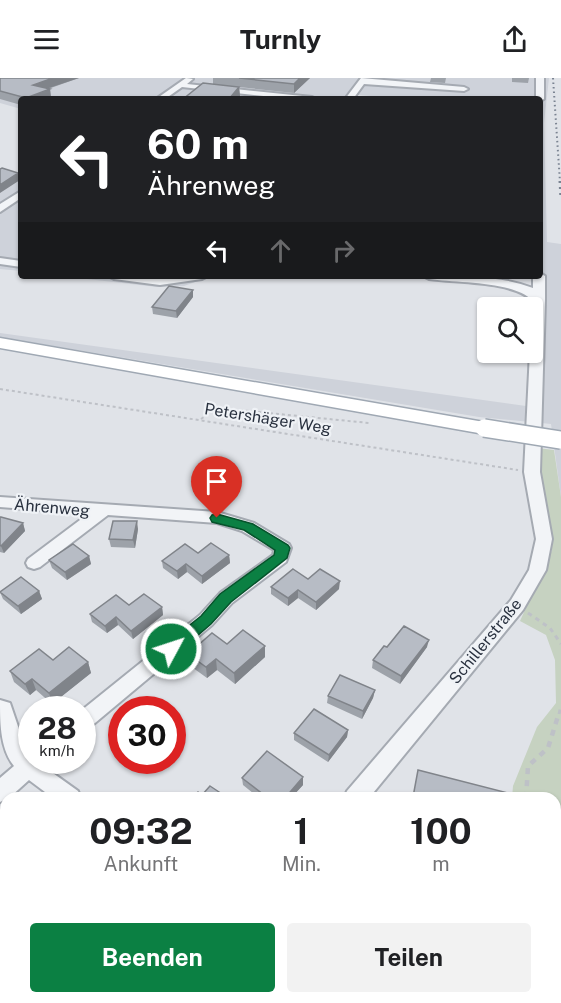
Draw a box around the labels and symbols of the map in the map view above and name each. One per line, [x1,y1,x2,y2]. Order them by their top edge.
street label: Petershäger Weg [203,399,333,438]
pin [191,456,242,518]
street label: Ährenweg [13,494,91,520]
street label: Schillerstraße [445,595,526,688]
position arrow [139,617,203,681]
speed limit sign: 30 [108,696,186,774]

